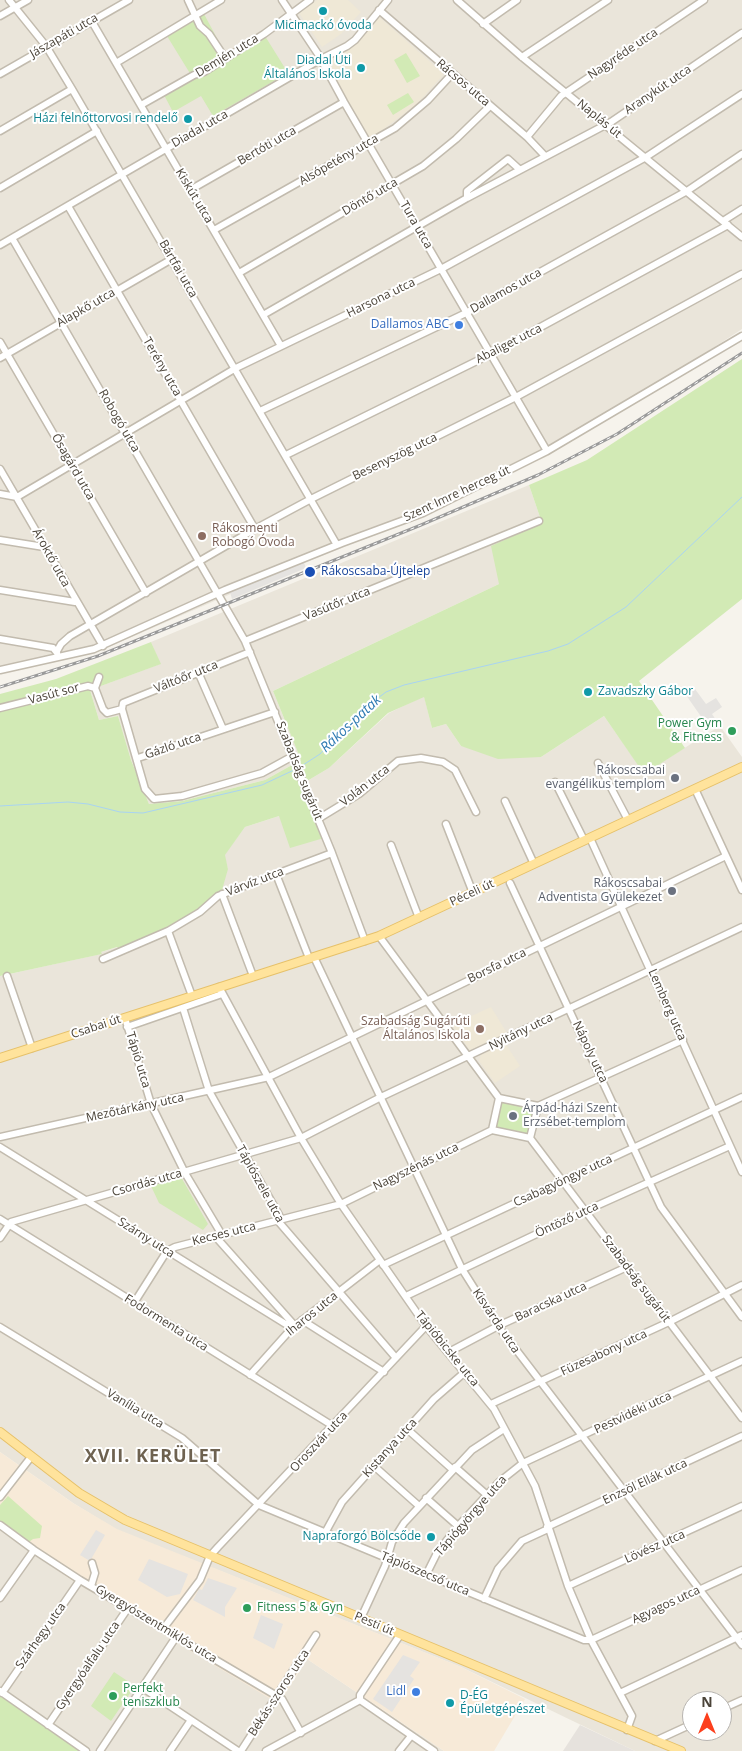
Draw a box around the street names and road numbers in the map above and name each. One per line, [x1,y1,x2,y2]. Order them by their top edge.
street label: Jászapáti utca [27,11,101,61]
street label: Nagyréde utca [585,25,661,83]
street label: Demjén utca [193,32,261,80]
street label: Rácsos utca [433,56,493,110]
street label: Aranykút utca [622,62,694,118]
street label: Naplás út [574,97,624,141]
street label: Diadal utca [169,107,231,151]
street label: Bertóti utca [235,123,299,169]
street label: Alsópetény utca [297,131,381,189]
street label: Kiskút utca [172,166,216,226]
street label: Döntő utca [340,175,400,219]
street label: Tura utca [397,199,435,251]
street label: Bártfai utca [156,237,200,301]
street label: Dallamos utca [468,265,544,317]
street label: Harsona utca [344,275,418,321]
street label: Alapkő utca [54,285,118,331]
street label: Abaliget utca [473,321,545,367]
street label: Terény utca [139,335,185,399]
street label: Robogó utca [95,387,143,455]
street label: Besenyszög utca [350,430,440,484]
street label: Ősagárd utca [48,431,98,503]
street label: Szent Imre herceg út [402,463,512,525]
street label: Ároktő utca [29,526,73,590]
street label: Vasútőr utca [302,584,372,624]
street label: Váltóőr utca [152,658,220,696]
street label: Vasút sor [27,680,81,708]
street label: Szabadság sugárút [273,720,325,822]
street label: Gázló utca [143,730,203,762]
street label: Volán utca [337,762,393,810]
street label: Várvíz utca [224,864,286,900]
street label: Péceli út [448,876,496,910]
street label: Borsfa utca [465,946,529,986]
street label: Lemberg utca [645,967,689,1043]
street label: Nyitány utca [487,1010,555,1054]
street label: Csabai út [69,1012,123,1042]
street label: Nápoly utca [569,1019,611,1085]
street label: Tápió utca [123,1030,153,1090]
street label: Mezőtárkány utca [85,1091,185,1125]
street label: Nagyszénás utca [371,1140,461,1194]
street label: Tápiószele utca [233,1143,287,1225]
street label: Csabagyöngye utca [511,1152,615,1210]
street label: Csordás utca [110,1166,184,1200]
street label: Öntöző utca [533,1199,601,1241]
street label: Szárny utca [115,1215,177,1261]
street label: Kecses utca [191,1219,257,1249]
street label: Szabadság sugárút [599,1233,673,1325]
street label: Baracska utca [513,1279,589,1325]
street label: Kisvárda utca [469,1286,523,1356]
street label: Iharos utca [283,1289,341,1339]
street label: Fodormenta utca [121,1291,211,1355]
street label: Tápióbicske utca [412,1308,482,1390]
street label: Füzesabony utca [559,1327,649,1379]
street label: Vanília utca [104,1386,166,1432]
street label: Pestvidéki utca [592,1389,674,1437]
street label: Oroszvár utca [287,1409,351,1475]
street label: Kistanya utca [360,1416,420,1480]
street label: Enzsöl Ellák utca [600,1456,690,1508]
street label: Tápiógyörgye utca [432,1473,510,1559]
street label: Lövész utca [623,1527,687,1567]
street label: Tápiószecső utca [379,1549,471,1599]
street label: Gyergyószentmiklós utca [93,1582,219,1666]
street label: Agyagos utca [630,1583,702,1627]
street label: Szárhegy utca [13,1600,69,1672]
street label: Pesti út [352,1609,396,1639]
street label: Gyergyóalfalu utca [53,1619,123,1713]
street label: Békás-szoros utca [246,1647,312,1739]

